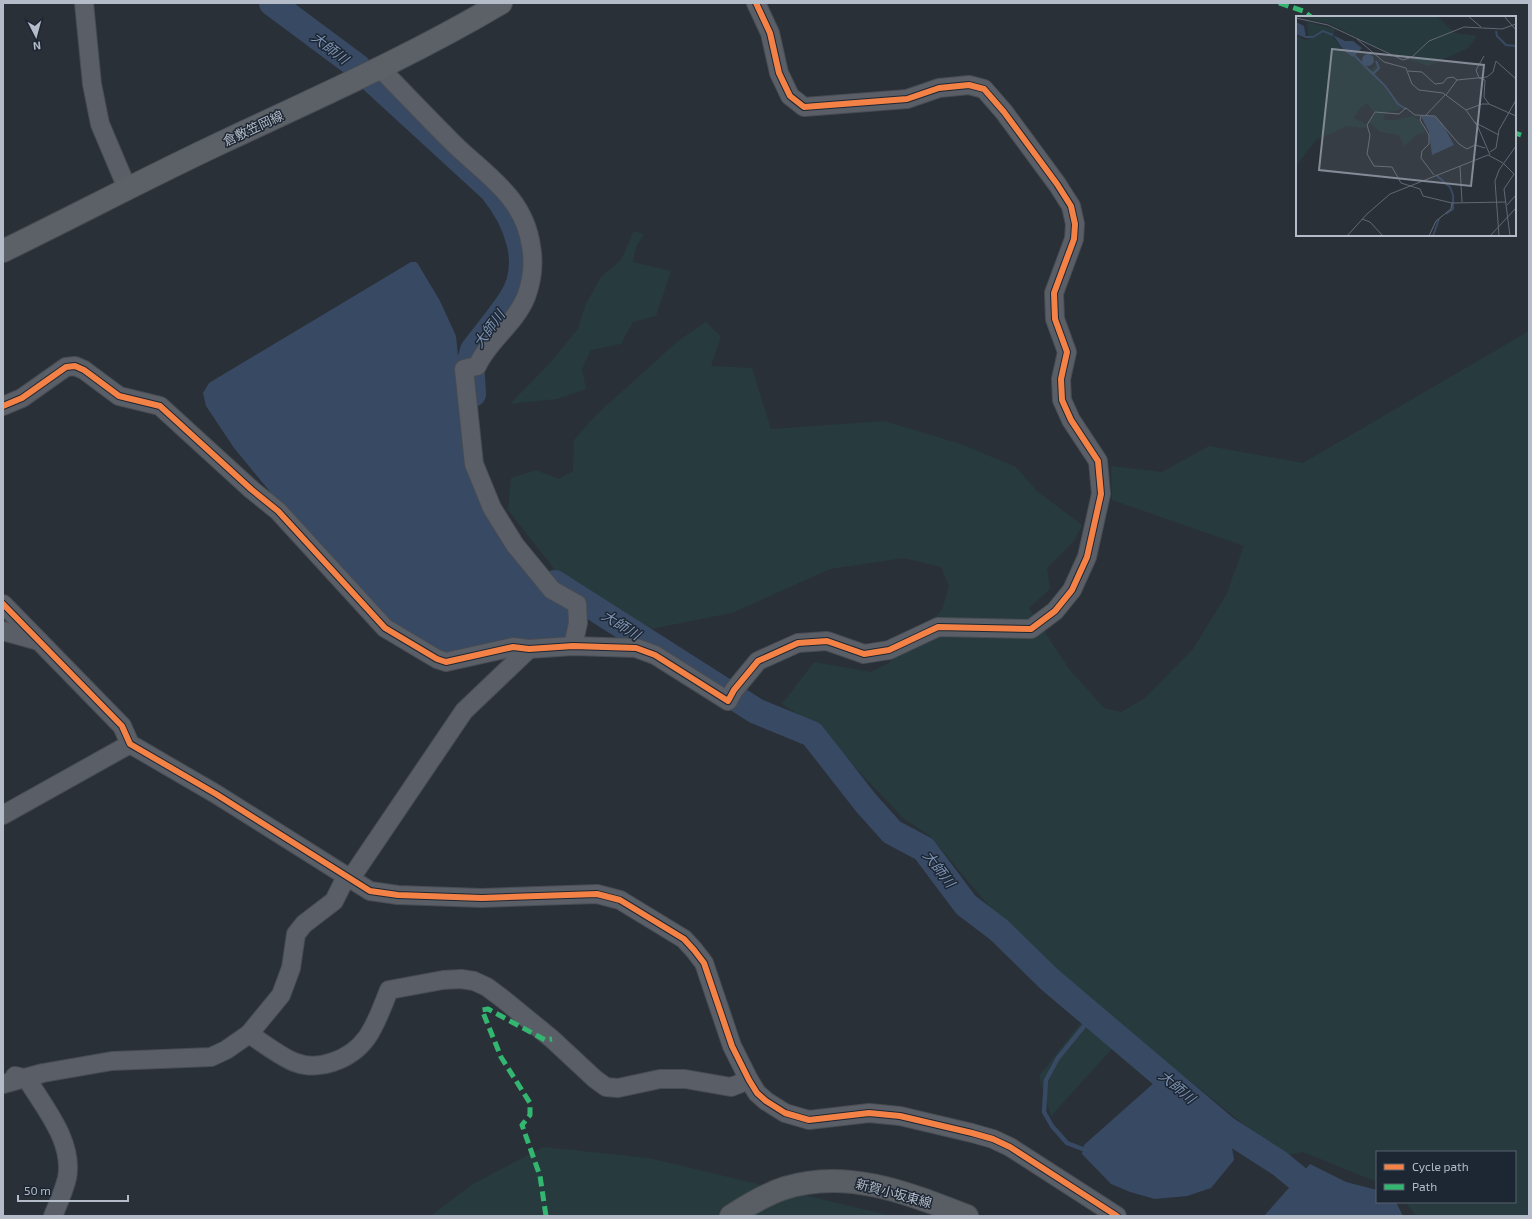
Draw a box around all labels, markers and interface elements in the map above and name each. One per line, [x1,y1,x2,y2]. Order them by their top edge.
north arrow [16,16,56,56]
inset map [1296,16,1516,236]
water label: 大師川 [309,28,354,68]
text: N [32,40,42,53]
street label: 倉敷笠岡線 [220,107,286,149]
water label: 大師川 [469,305,509,351]
water label: 大師川 [599,606,645,644]
water label: 大師川 [920,847,960,892]
water label: 大師川 [1156,1067,1200,1108]
legend [1376,1151,1516,1203]
text: Cycle path [1412,1159,1469,1173]
street label: 新賀小坂東線 [854,1175,934,1211]
scale bar [18,1177,128,1203]
text: Path [1412,1179,1437,1193]
text: 50 m [24,1183,51,1197]

